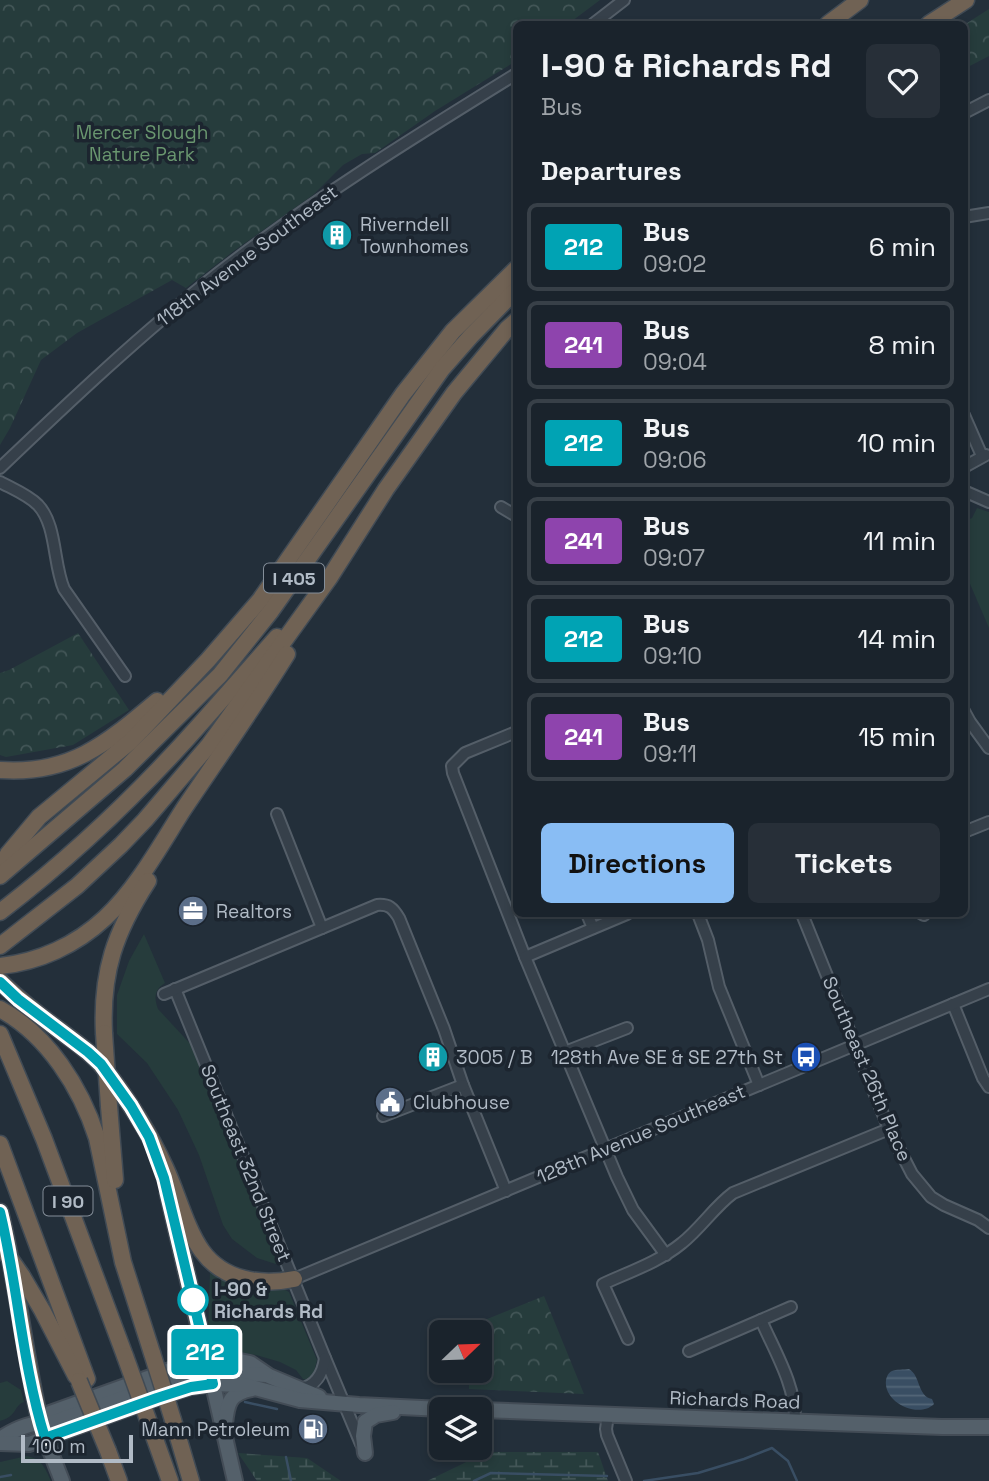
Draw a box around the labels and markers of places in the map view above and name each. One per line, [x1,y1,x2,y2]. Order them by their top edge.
place label: Riverndell Townhomes [360,212,469,259]
building icon: Riverndell Townhomes [320,218,354,252]
office icon: Realtors [176,894,210,928]
place label: Realtors [216,899,292,924]
building icon: 3005 / B [416,1040,450,1074]
bus stop icon: 128th Ave SE & SE 27th St [789,1040,823,1074]
place label: 3005 / B [456,1045,533,1070]
place label: 128th Ave SE & SE 27th St [551,1045,783,1070]
public building icon: Clubhouse [373,1085,407,1119]
place label: Clubhouse [413,1090,510,1115]
place label: I-90 & Richards Rd [214,1277,323,1324]
marker: I-90 & Richards Rd [178,1285,208,1315]
fuel station icon: Mann Petroleum [296,1412,330,1446]
place label: Mann Petroleum [141,1417,290,1442]

